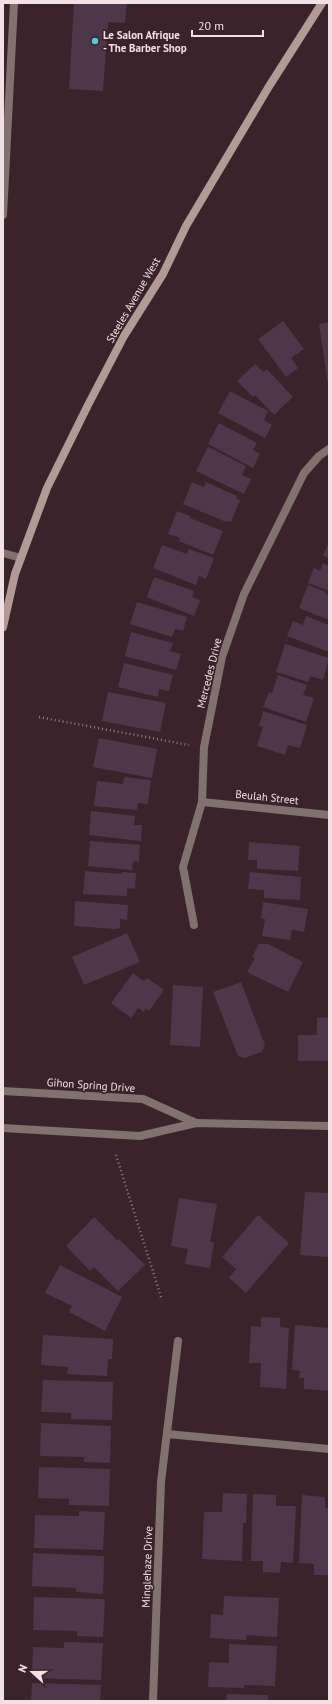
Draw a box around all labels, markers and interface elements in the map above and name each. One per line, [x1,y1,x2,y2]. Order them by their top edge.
scale bar [192,12,263,38]
text: 20 m [198,18,224,33]
place label: Le Salon Afrique - The Barber Shop [103,28,187,55]
marker: Le Salon Afrique - The Barber Shop [90,36,100,46]
street label: Steeles Avenue West [103,255,163,345]
street label: Mercedes Drive [193,636,225,710]
street label: Beulah Street [235,787,300,807]
street label: Gihon Spring Drive [46,1075,136,1095]
street label: Minglehaze Drive [139,1525,155,1608]
north arrow [12,1652,52,1692]
text: N [15,1663,30,1674]

